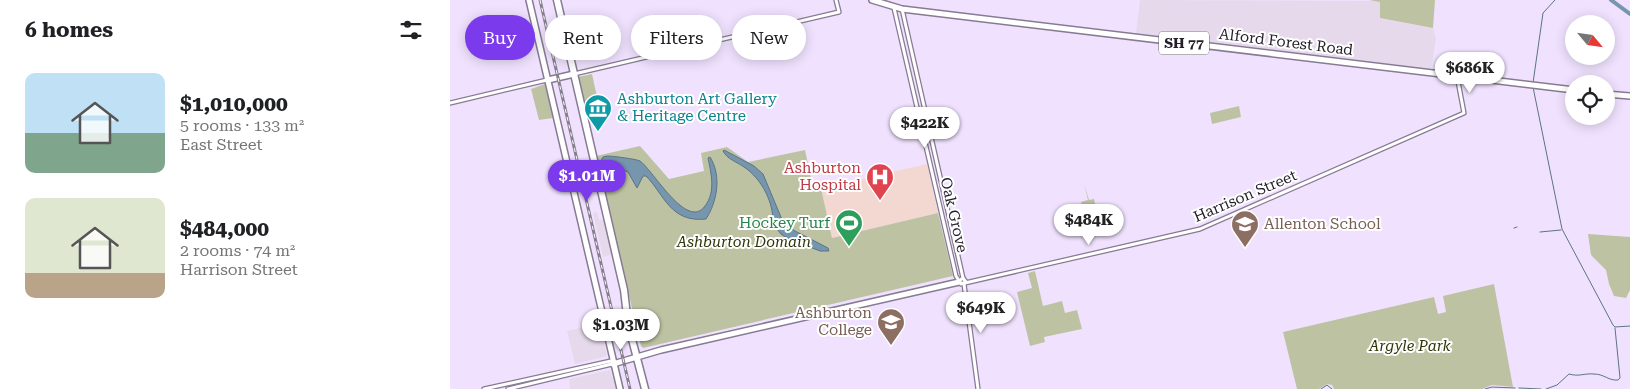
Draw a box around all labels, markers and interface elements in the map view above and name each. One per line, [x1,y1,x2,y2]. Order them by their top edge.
chip: Buy [465,15,535,60]
chip: Rent [545,15,621,60]
chip: Filters [631,15,722,60]
chip: New [732,15,806,60]
north arrow [1565,15,1615,65]
map controls [1565,15,1615,125]
icon: filters [397,16,425,44]
text: 6 homes [25,18,113,42]
street label: Alford Forest Road [1218,25,1354,59]
road number: SH 77 [1159,32,1209,54]
pin: $686K [1435,52,1505,94]
text: $686K [1446,58,1494,77]
button: locate [1565,75,1615,125]
place label: Ashburton Art Gallery & Heritage Centre [617,90,777,125]
text: $1,010,000 [180,92,288,116]
icon: home [65,93,125,153]
museum icon: Ashburton Art Gallery & Heritage Centre [583,93,613,132]
pin: $422K [890,106,960,149]
text: $422K [901,113,949,132]
text: 5 rooms · 133 m² [180,116,304,135]
text: East Street [180,135,263,154]
place label: Ashburton Hospital [784,159,861,194]
pin: $1.01M [546,160,628,202]
hospital icon: Ashburton Hospital [865,162,895,201]
text: $1.01M [559,166,615,185]
street label: Harrison Street [1191,166,1300,226]
street label: Oak Grove [937,176,971,254]
pin: $484K [1054,204,1124,246]
sports icon: Hockey Turf [834,208,864,247]
school or university icon: Allenton School [1230,209,1260,248]
text: $484K [1065,210,1113,229]
place label: Hockey Turf [739,214,831,232]
place label: Allenton School [1264,215,1381,233]
text: $484,000 [180,217,269,241]
icon: home [65,218,125,278]
park label: Ashburton Domain [676,233,811,251]
text: 2 rooms · 74 m² [180,241,295,260]
text: Harrison Street [180,260,298,279]
pin: $649K [946,292,1016,334]
text: $649K [957,298,1005,317]
place label: Ashburton College [795,304,872,339]
school or university icon: Ashburton College [876,307,906,346]
pin: $1.03M [580,308,662,351]
text: $1.03M [593,315,649,334]
park label: Argyle Park [1368,337,1452,355]

